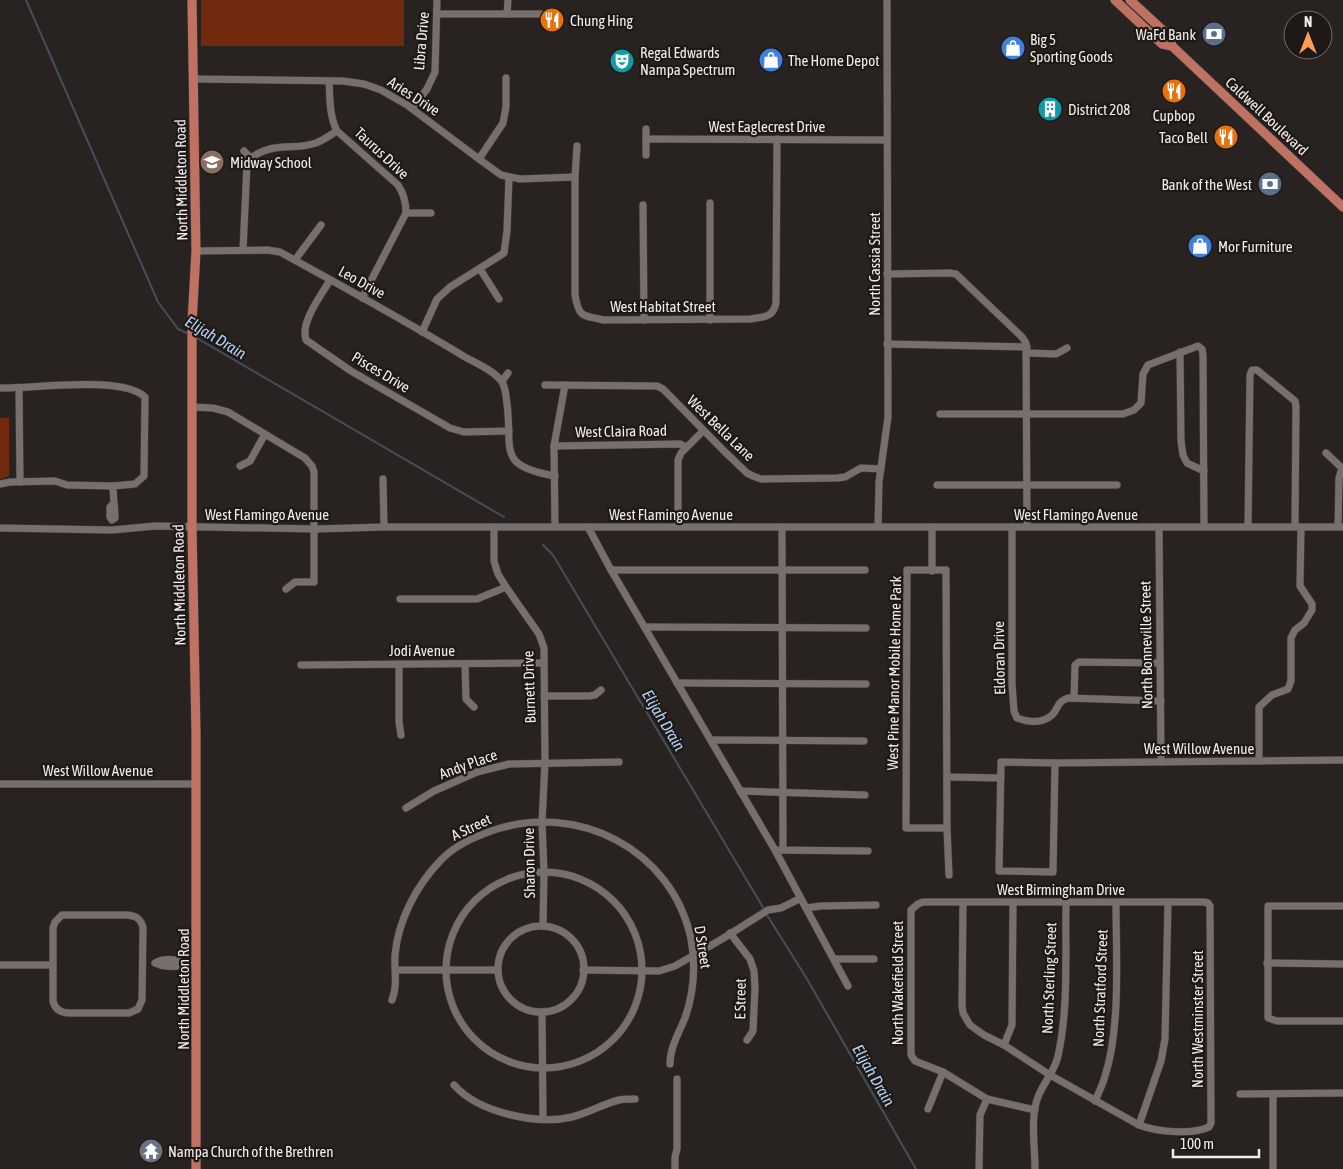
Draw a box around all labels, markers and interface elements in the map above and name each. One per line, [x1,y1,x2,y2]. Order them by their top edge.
restaurant icon: Chung Hing [539,7,565,33]
north arrow [1283,10,1333,60]
street label: Libra Drive [410,11,432,71]
place label: Chung Hing [570,12,633,29]
text: N [1304,14,1312,30]
bank icon: WaFd Bank [1201,21,1227,47]
place label: WaFd Bank [1136,26,1196,43]
place label: Big 5 Sporting Goods [1030,31,1113,65]
shop icon: Big 5 Sporting Goods [1000,35,1026,61]
place label: Regal Edwards Nampa Spectrum [640,44,735,78]
shop icon: The Home Depot [758,47,784,73]
theatre icon: Regal Edwards Nampa Spectrum [609,48,635,74]
place label: The Home Depot [788,52,880,69]
street label: Aries Drive [385,73,443,119]
street label: Caldwell Boulevard [1222,73,1312,159]
restaurant icon: Cupbop [1161,78,1187,104]
building icon: District 208 [1037,96,1063,122]
place label: District 208 [1068,101,1130,118]
place label: Cupbop [1153,107,1195,124]
street label: West Eaglecrest Drive [709,118,826,135]
street label: North Middleton Road [171,119,191,241]
street label: Taurus Drive [351,124,413,182]
restaurant icon: Taco Bell [1213,124,1239,150]
place label: Taco Bell [1159,129,1208,146]
school or university icon: Midway School [199,149,225,175]
place label: Midway School [230,154,312,171]
bank icon: Bank of the West [1257,171,1283,197]
place label: Bank of the West [1161,176,1252,193]
street label: North Cassia Street [866,212,883,316]
shop icon: Mor Furniture [1187,233,1213,259]
place label: Mor Furniture [1218,238,1293,255]
street label: Leo Drive [336,262,388,302]
street label: West Habitat Street [610,298,716,315]
water label: Elijah Drain [182,312,250,363]
street label: Pisces Drive [349,348,413,396]
street label: West Bella Lane [684,392,758,464]
street label: West Claira Road [575,422,667,440]
street label: West Flamingo Avenue [205,506,329,523]
street label: West Flamingo Avenue [609,506,733,523]
street label: West Flamingo Avenue [1014,506,1138,523]
street label: North Middleton Road [169,524,189,646]
street label: West Pine Manor Mobile Home Park [884,575,904,770]
street label: North Bonneville Street [1136,581,1156,709]
street label: Eldoran Drive [990,621,1008,695]
street label: Jodi Avenue [389,642,455,659]
street label: Burnett Drive [519,650,539,724]
water label: Elijah Drain [638,686,689,754]
street label: West Willow Avenue [1144,740,1254,757]
street label: Andy Place [437,746,500,782]
street label: West Willow Avenue [43,762,153,779]
street label: A Street [448,810,494,844]
street label: Sharon Drive [520,827,538,898]
street label: West Birmingham Drive [997,881,1125,898]
street label: North Wakefield Street [889,921,906,1045]
street label: North Sterling Street [1039,922,1059,1034]
street label: D Street [691,924,715,970]
street label: North Middleton Road [175,928,192,1050]
street label: North Stratford Street [1089,929,1111,1047]
street label: North Westminster Street [1189,950,1206,1088]
street label: E Street [731,978,749,1020]
water label: Elijah Drain [848,1041,899,1110]
scale bar [1173,1126,1259,1158]
text: 100 m [1180,1135,1214,1152]
temple icon: Nampa Church of the Brethren [138,1138,164,1164]
place label: Nampa Church of the Brethren [168,1143,334,1160]

